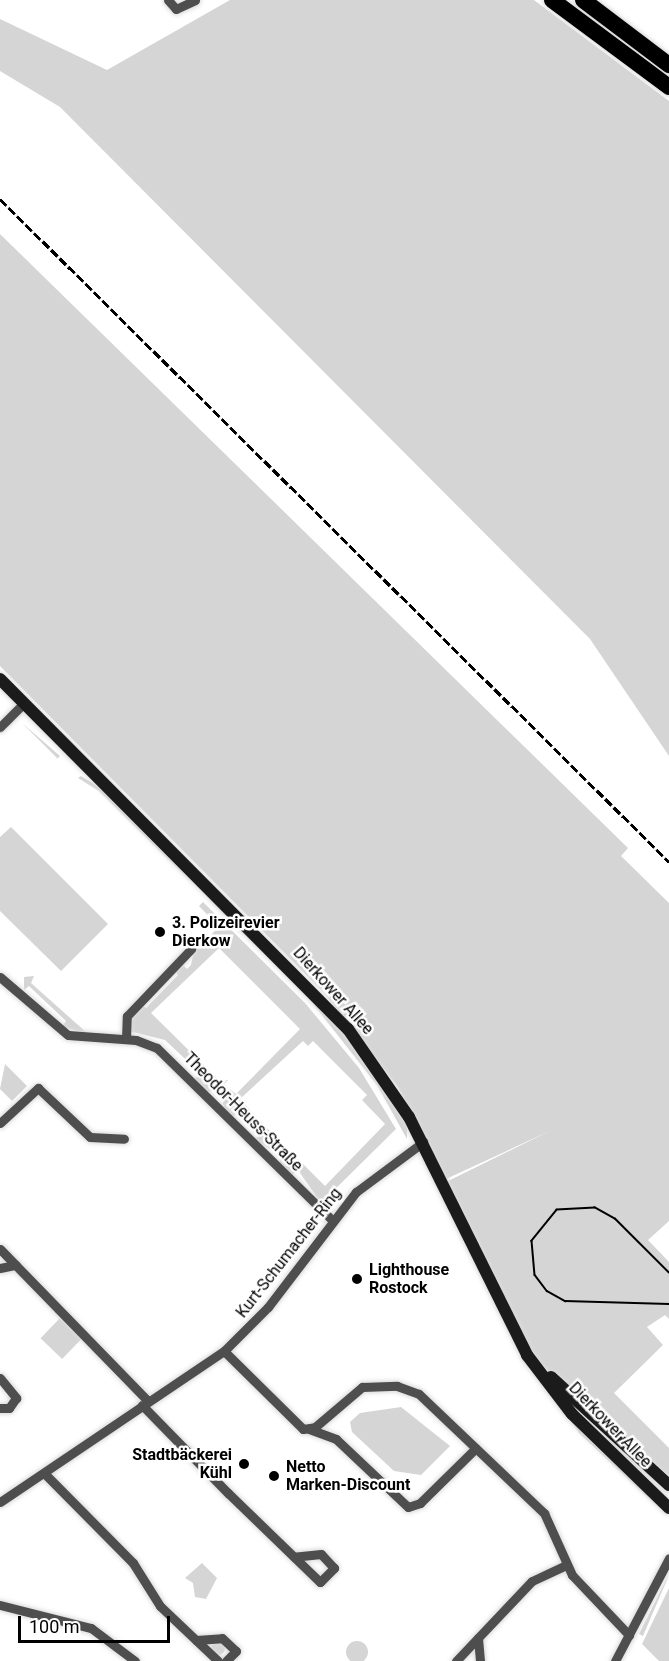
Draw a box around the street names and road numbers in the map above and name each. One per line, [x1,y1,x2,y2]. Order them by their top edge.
street label: Dierkower Allee [289,943,377,1039]
street label: Theodor-Heuss-Straße [180,1049,306,1175]
street label: Kurt-Schumacher-Ring [232,1184,346,1322]
street label: Dierkower Allee [565,1379,655,1471]

